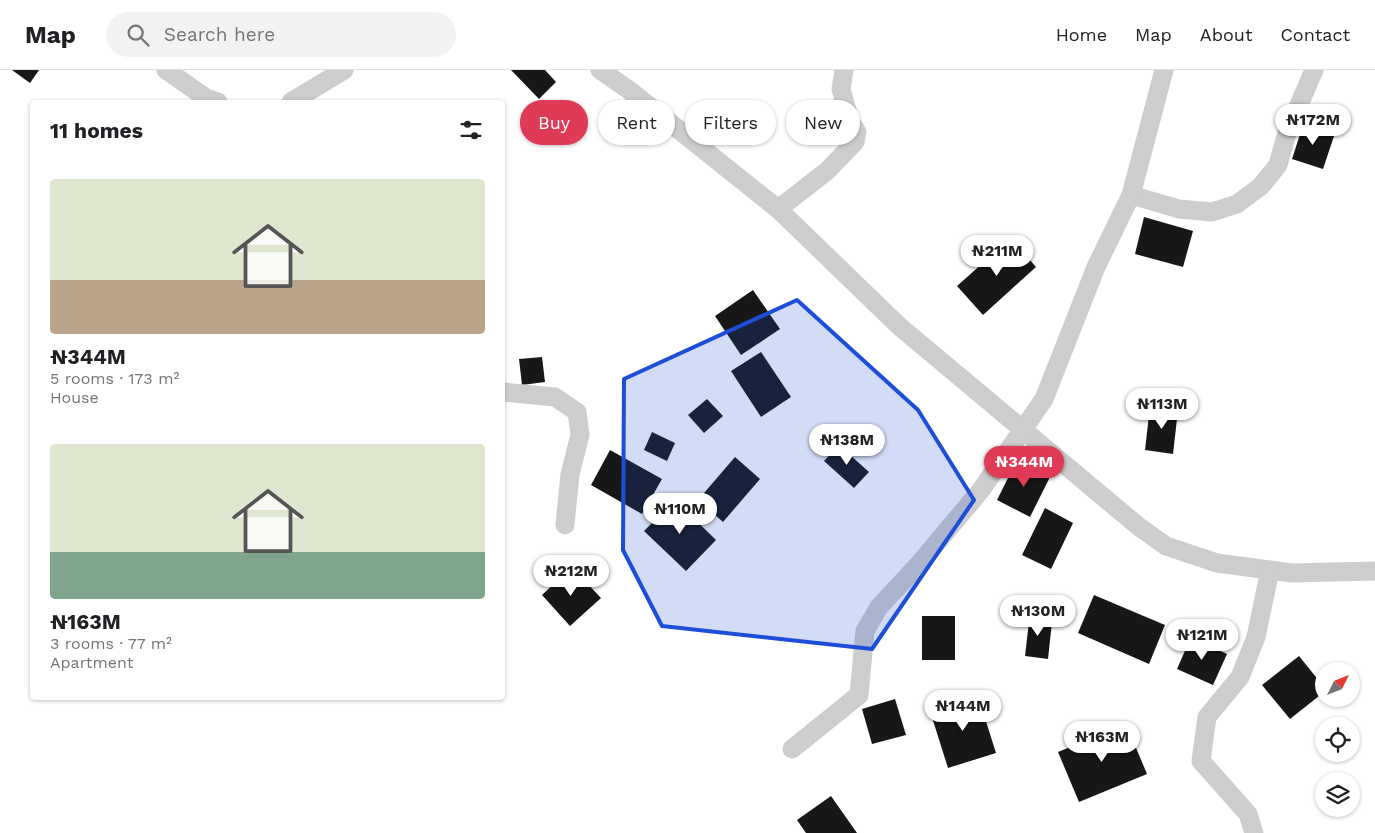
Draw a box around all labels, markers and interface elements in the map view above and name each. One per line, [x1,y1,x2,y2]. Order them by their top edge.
search box [106,12,456,57]
text: Map [25,21,76,49]
icon: search [124,21,152,49]
text: Search here [164,23,275,46]
text: Home [1056,24,1107,45]
text: Map [1135,24,1172,45]
text: About [1200,24,1252,45]
text: Contact [1280,24,1350,45]
chip: Buy [520,100,588,145]
chip: Rent [598,100,675,145]
chip: Filters [685,100,776,145]
chip: New [786,100,860,145]
pin: ₦172M [1278,104,1348,146]
text: ₦172M [1286,110,1340,129]
icon: filters [457,116,485,144]
text: 11 homes [50,118,143,143]
icon: home [223,211,313,301]
pin: ₦211M [962,234,1032,277]
text: ₦211M [971,241,1023,260]
text: ₦344M [50,344,126,369]
text: 5 rooms · 173 m² [50,369,179,388]
text: House [50,388,99,407]
pin: ₦113M [1127,388,1197,430]
text: ₦113M [1136,394,1188,413]
pin: ₦138M [812,424,882,466]
text: ₦138M [820,430,874,449]
pin: ₦344M [989,446,1059,488]
text: ₦344M [995,452,1053,471]
icon: home [223,476,313,566]
pin: ₦110M [645,492,715,535]
text: ₦110M [654,499,706,518]
pin: ₦212M [536,554,606,597]
text: ₦212M [544,561,598,580]
pin: ₦130M [1003,594,1073,637]
text: ₦130M [1011,601,1065,620]
text: ₦163M [50,609,121,634]
pin: ₦121M [1167,618,1237,661]
text: ₦121M [1176,625,1228,644]
text: 3 rooms · 77 m² [50,634,172,653]
text: Apartment [50,653,133,672]
north arrow [1315,662,1360,708]
map controls [1315,662,1360,817]
pin: ₦144M [928,690,998,732]
text: ₦144M [935,696,991,715]
button: locate [1315,717,1360,762]
pin: ₦163M [1067,720,1137,763]
text: ₦163M [1075,727,1129,746]
button: layers [1315,772,1360,817]

